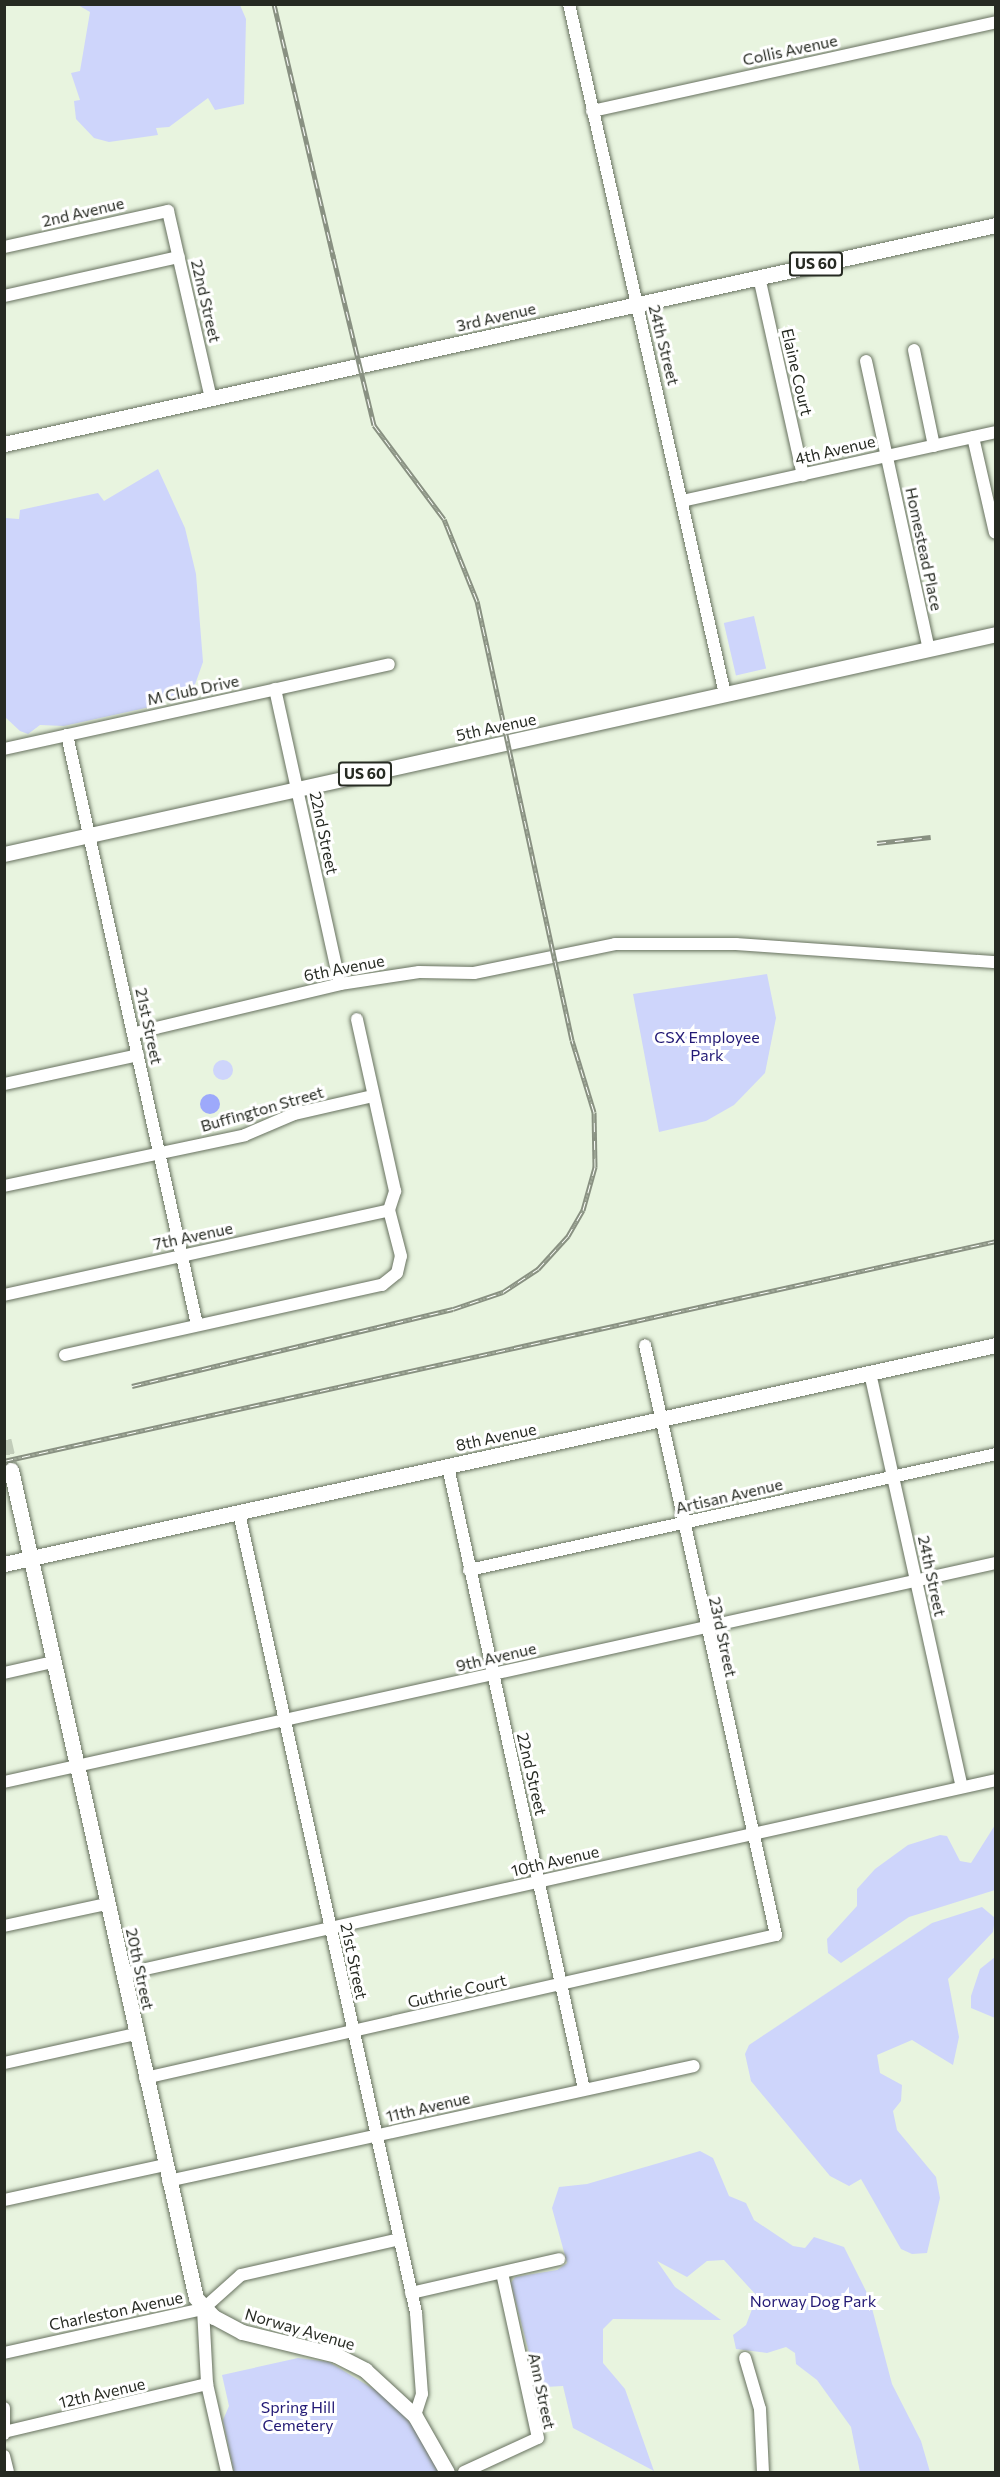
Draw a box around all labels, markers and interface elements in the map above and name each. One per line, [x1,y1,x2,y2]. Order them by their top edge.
street label: Collis Avenue [741,31,839,69]
street label: 2nd Avenue [40,193,126,231]
road number: US 60 [788,252,844,276]
street label: 22nd Street [187,258,225,344]
street label: 3rd Avenue [454,299,538,335]
street label: 24th Street [645,303,683,387]
street label: Elaine Court [778,326,816,418]
street label: 4th Avenue [793,431,877,469]
street label: Homestead Place [902,486,946,612]
street label: M Club Drive [145,671,241,709]
street label: 5th Avenue [454,709,538,745]
road number: US 60 [336,762,394,786]
street label: 22nd Street [306,790,342,876]
street label: 6th Avenue [302,951,386,985]
street label: 21st Street [132,986,166,1066]
park label: CSX Employee Park [654,1027,760,1065]
street label: Buffington Street [198,1082,326,1136]
street label: 7th Avenue [152,1218,234,1254]
street label: 8th Avenue [454,1419,538,1455]
street label: Artisan Avenue [674,1474,784,1518]
street label: 24th Street [914,1534,950,1618]
street label: 23rd Street [705,1595,741,1679]
street label: 9th Avenue [454,1638,538,1676]
street label: 22nd Street [513,1731,551,1817]
street label: 10th Avenue [509,1842,601,1880]
street label: 21st Street [337,1921,371,2001]
street label: 20th Street [122,1926,158,2012]
street label: Guthrie Court [406,1970,508,2012]
street label: 11th Avenue [384,2088,472,2126]
street label: Charleston Avenue [47,2287,185,2335]
park label: Norway Dog Park [750,2291,876,2311]
street label: Norway Avenue [243,2304,357,2354]
street label: Ann Street [525,2351,559,2431]
street label: 12th Avenue [57,2374,147,2412]
park label: Spring Hill Cemetery [261,2397,335,2435]

